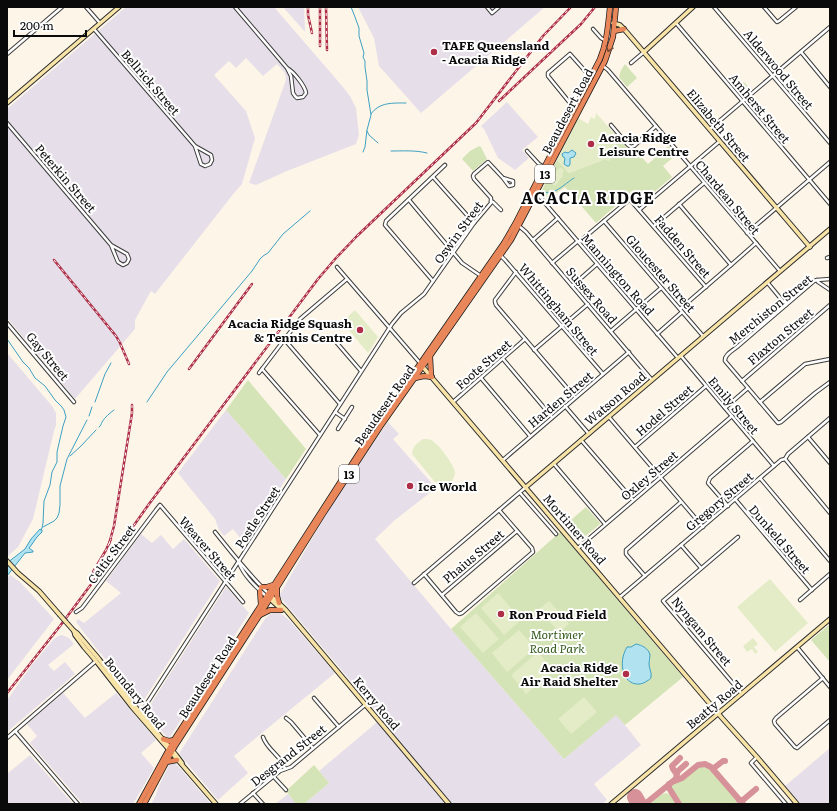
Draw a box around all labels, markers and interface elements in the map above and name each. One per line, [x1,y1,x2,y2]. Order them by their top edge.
scale bar [14,12,86,38]
text: 200 m [20,16,54,34]
street label: Alderwood Street [740,25,818,113]
place label: TAFE Queensland - Acacia Ridge [442,36,550,68]
street label: Bellrick Street [117,45,185,119]
one-way arrow [605,45,614,52]
marker: TAFE Queensland - Acacia Ridge [429,47,439,57]
street label: Beaudesert Road [537,64,597,157]
street label: Amherst Street [725,69,795,147]
street label: Elizabeth Street [683,85,755,166]
place label: Acacia Ridge Leisure Centre [599,128,689,160]
marker: Acacia Ridge Leisure Centre [586,139,596,149]
street label: Peterkin Street [31,140,101,216]
street label: Chardean Street [691,156,765,238]
road number: 13 [535,165,555,183]
district label: ACACIA RIDGE [521,185,655,209]
street label: Oswin Street [429,197,487,267]
street label: Fadden Street [650,210,716,282]
street label: Mannington Road [577,229,659,320]
street label: Gloucester Street [622,230,700,316]
street label: Whittingham Street [515,259,603,359]
street label: Sussex Road [562,263,622,328]
street label: Merchiston Street [724,270,816,348]
street label: Flaxton Street [743,303,817,369]
place label: Acacia Ridge Squash & Tennis Centre [228,314,352,346]
marker: Acacia Ridge Squash & Tennis Centre [355,325,365,335]
street label: Gay Street [22,328,74,384]
street label: Foote Street [451,335,515,393]
street label: Beaudesert Road [349,360,419,449]
street label: Harden Street [524,366,597,432]
street label: Watson Road [580,366,650,429]
street label: Emily Street [704,372,764,438]
street label: Hodel Street [631,380,697,440]
street label: Oxley Street [617,446,682,504]
road number: 13 [339,465,359,483]
street label: Gregory Street [681,467,757,535]
place label: Ice World [418,477,477,495]
marker: Ice World [405,481,415,491]
street label: Postle Street [230,482,284,552]
street label: Mortimer Road [539,490,611,569]
street label: Dunkeld Street [745,501,815,577]
street label: Weaver Street [175,512,241,584]
street label: Celtic Street [83,521,139,587]
street label: Phaius Street [438,525,508,587]
street label: Nyngam Street [668,592,736,670]
place label: Ron Proud Field [509,605,607,623]
marker: Ron Proud Field [496,609,506,619]
park label: Mortimer Road Park [529,625,585,657]
street label: Beaudesert Road [174,632,241,722]
street label: Boundary Road [100,653,170,733]
place label: Acacia Ridge Air Raid Shelter [520,658,618,690]
marker: Acacia Ridge Air Raid Shelter [621,669,631,679]
street label: Kerry Road [349,672,405,734]
street label: Beatty Road [682,675,746,733]
street label: Desgrand Street [246,720,330,790]

